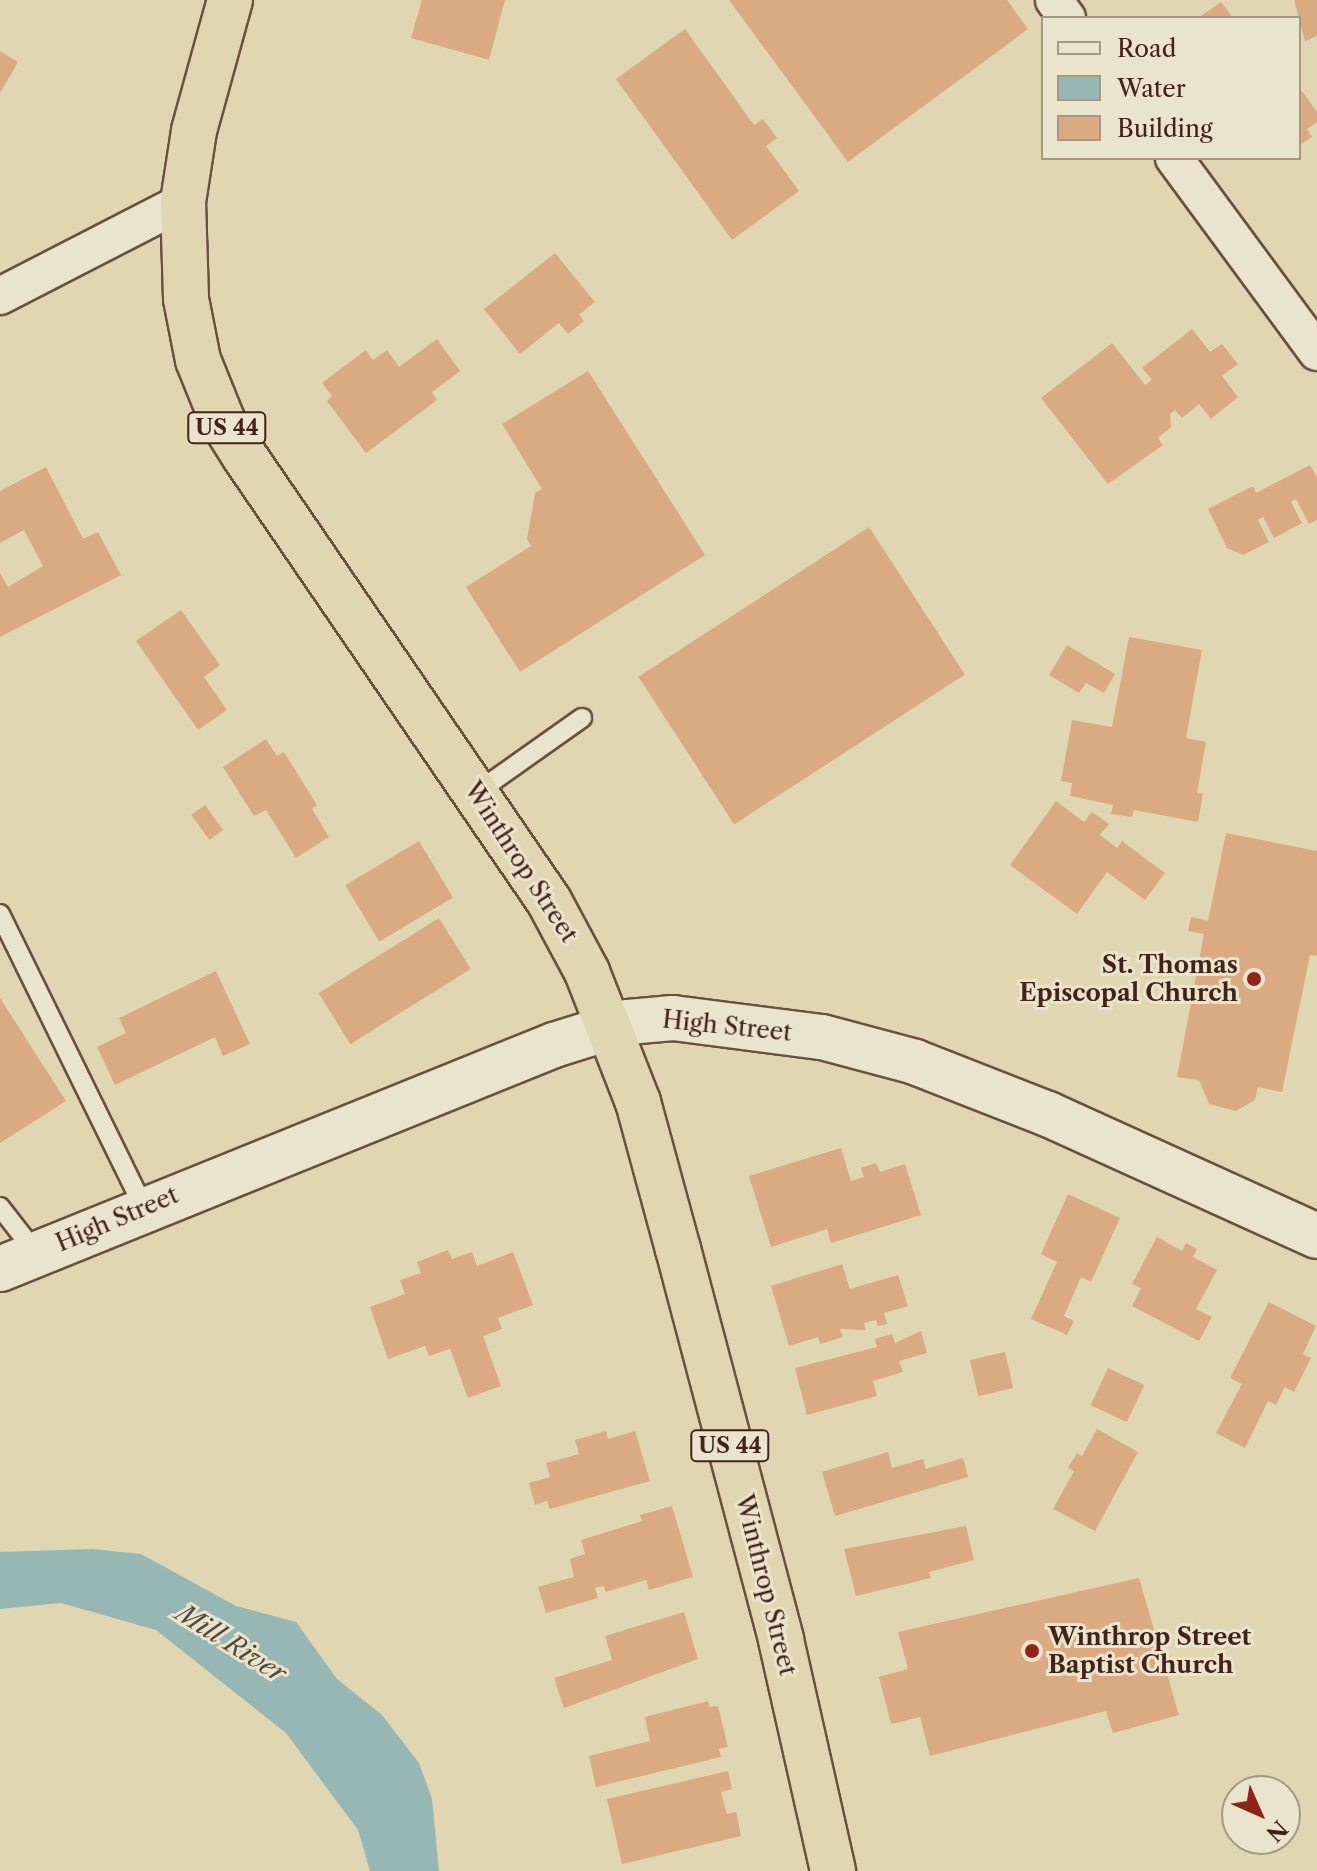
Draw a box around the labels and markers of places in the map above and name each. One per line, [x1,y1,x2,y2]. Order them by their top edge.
place label: St. Thomas Episcopal Church [1019,951,1238,1007]
marker: St. Thomas Episcopal Church [1245,970,1263,988]
place label: Winthrop Street Baptist Church [1048,1623,1251,1679]
marker: Winthrop Street Baptist Church [1023,1642,1041,1660]

